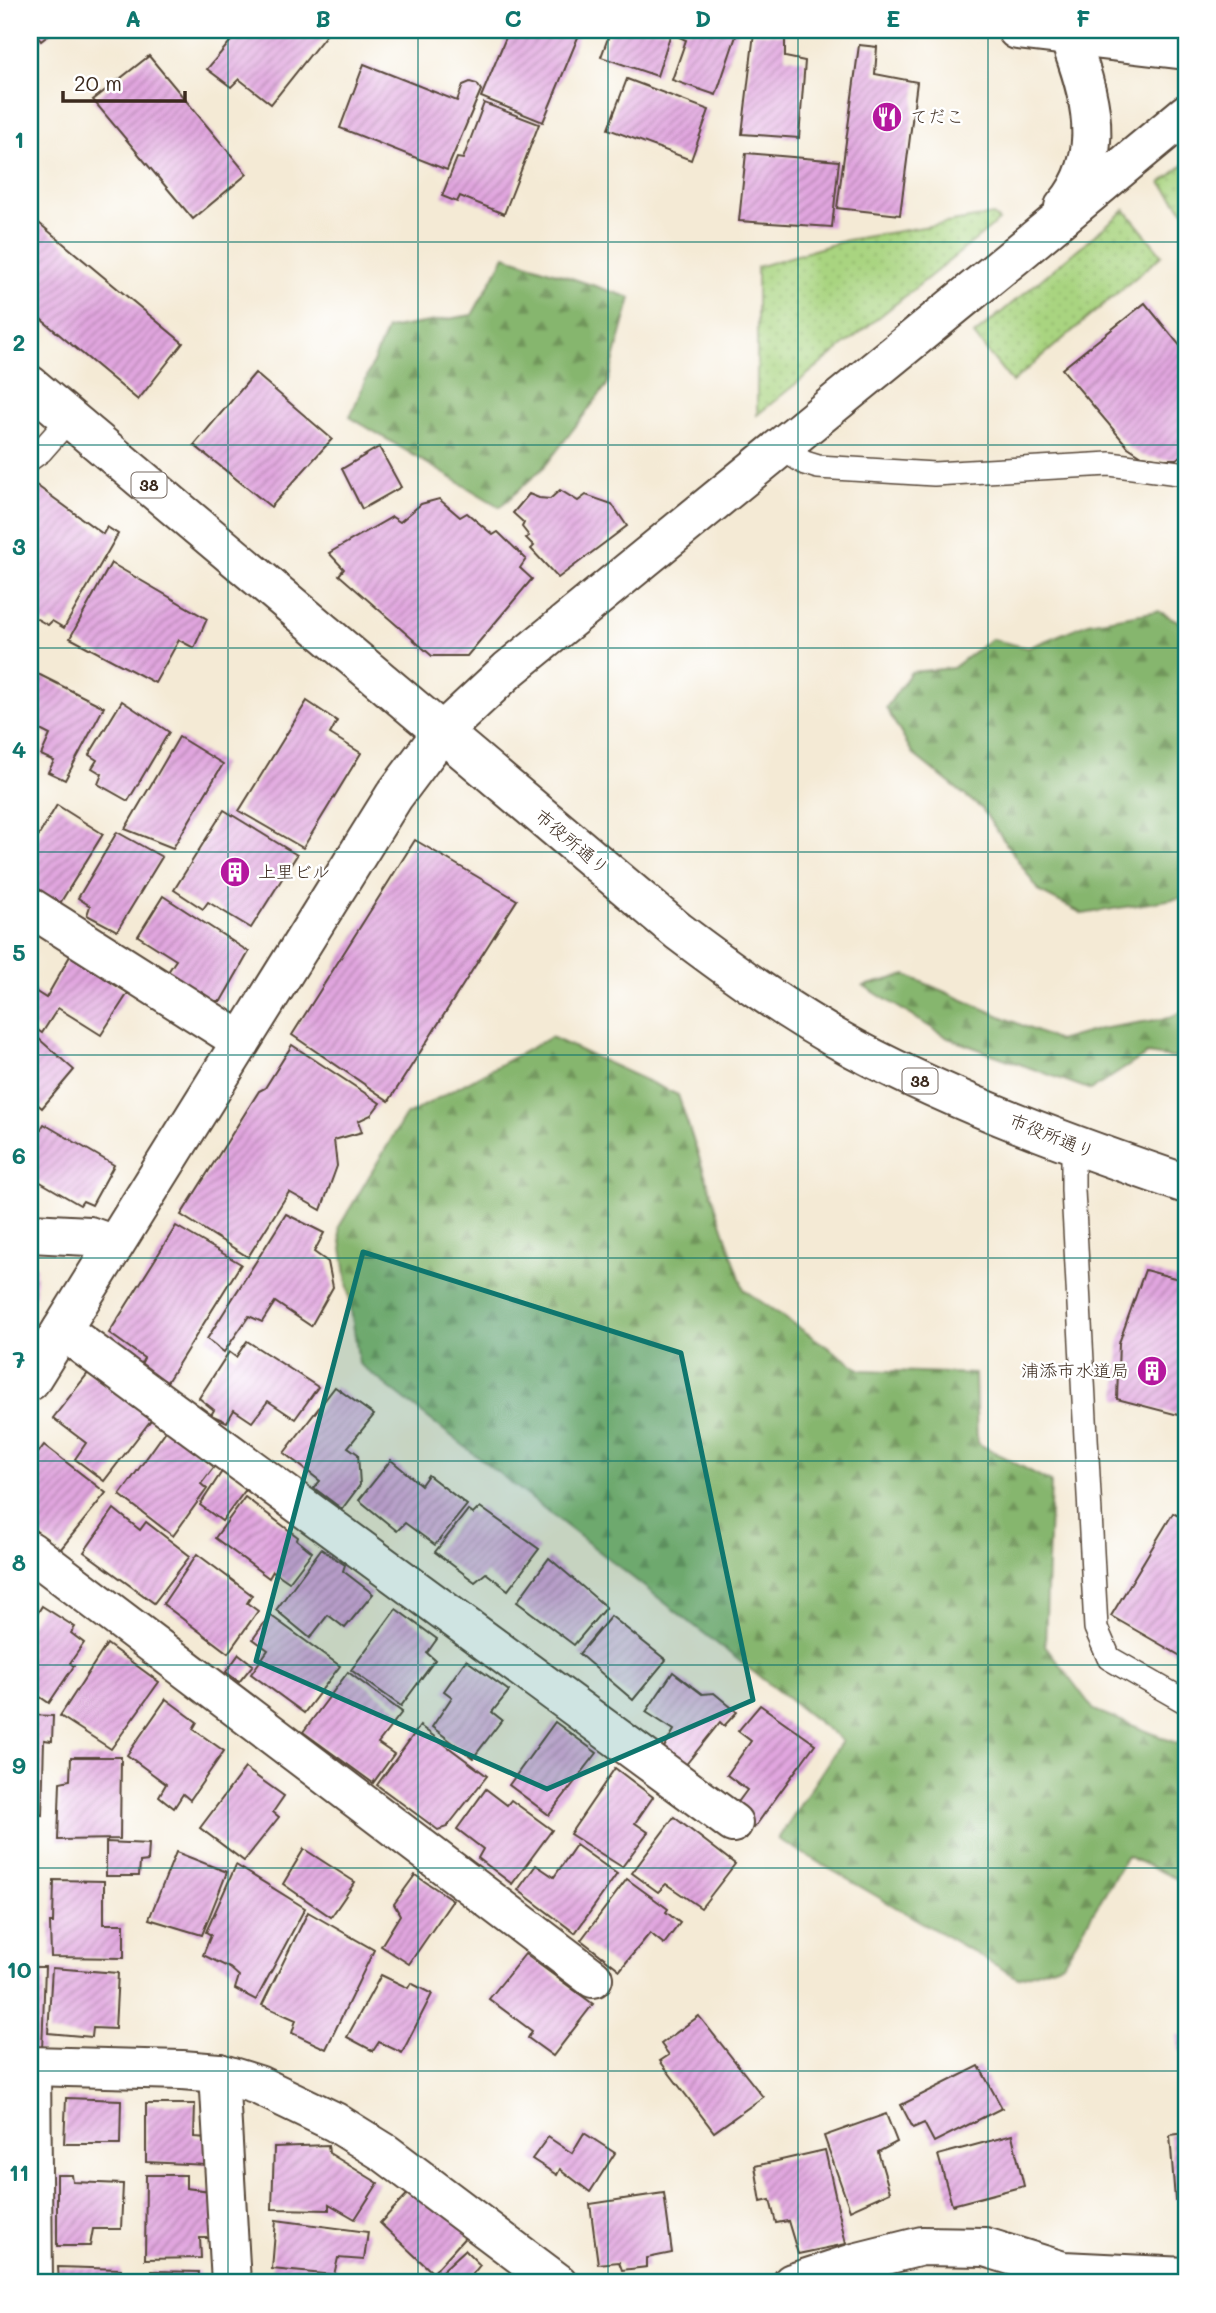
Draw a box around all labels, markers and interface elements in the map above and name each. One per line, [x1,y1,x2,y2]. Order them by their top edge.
text: A [125,3,141,33]
text: B [315,3,331,33]
text: C [504,3,522,33]
text: D [695,3,711,33]
text: E [886,3,900,33]
text: F [1076,3,1090,33]
scale bar [63,60,186,104]
text: 20 m [74,69,122,96]
restaurant icon: てだこ [870,100,904,134]
place label: てだこ [910,104,964,128]
text: 1 [14,124,24,154]
text: 2 [13,327,25,357]
road number: 38 [132,472,166,498]
text: 3 [12,531,26,561]
text: 4 [12,734,26,764]
street label: 市役所通り [530,803,615,879]
building icon: 上里ビル [218,855,252,889]
place label: 上里ビル [258,859,330,883]
text: 5 [12,937,26,967]
road number: 38 [902,1068,937,1093]
street label: 市役所通り [1006,1107,1099,1163]
text: 6 [12,1140,26,1170]
text: 7 [13,1344,26,1374]
building icon: 浦添市水道局 [1135,1354,1169,1388]
place label: 浦添市水道局 [1021,1358,1129,1382]
text: 8 [12,1547,26,1577]
text: 9 [12,1750,26,1780]
text: 10 [7,1954,32,1984]
text: 11 [9,2157,29,2187]

